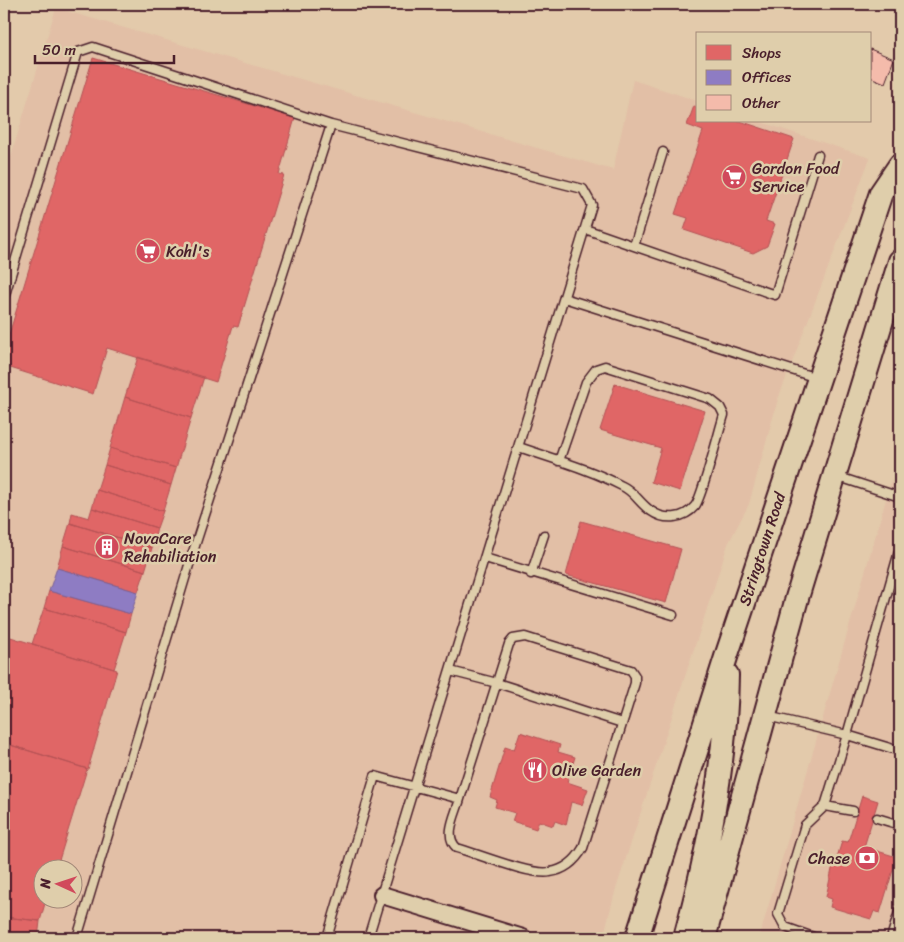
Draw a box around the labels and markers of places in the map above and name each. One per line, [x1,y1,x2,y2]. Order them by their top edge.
place label: Gordon Food Service [752,154,841,201]
supermarket icon: Gordon Food Service [721,164,747,190]
place label: Kohl's [166,237,210,266]
supermarket icon: Kohl's [135,238,161,264]
place label: NovaCare Rehabiliation [124,524,217,571]
building icon: NovaCare Rehabiliation [94,534,120,560]
place label: Olive Garden [552,756,641,785]
restaurant icon: Olive Garden [522,757,548,783]
place label: Chase [808,844,850,873]
bank icon: Chase [854,845,880,871]

